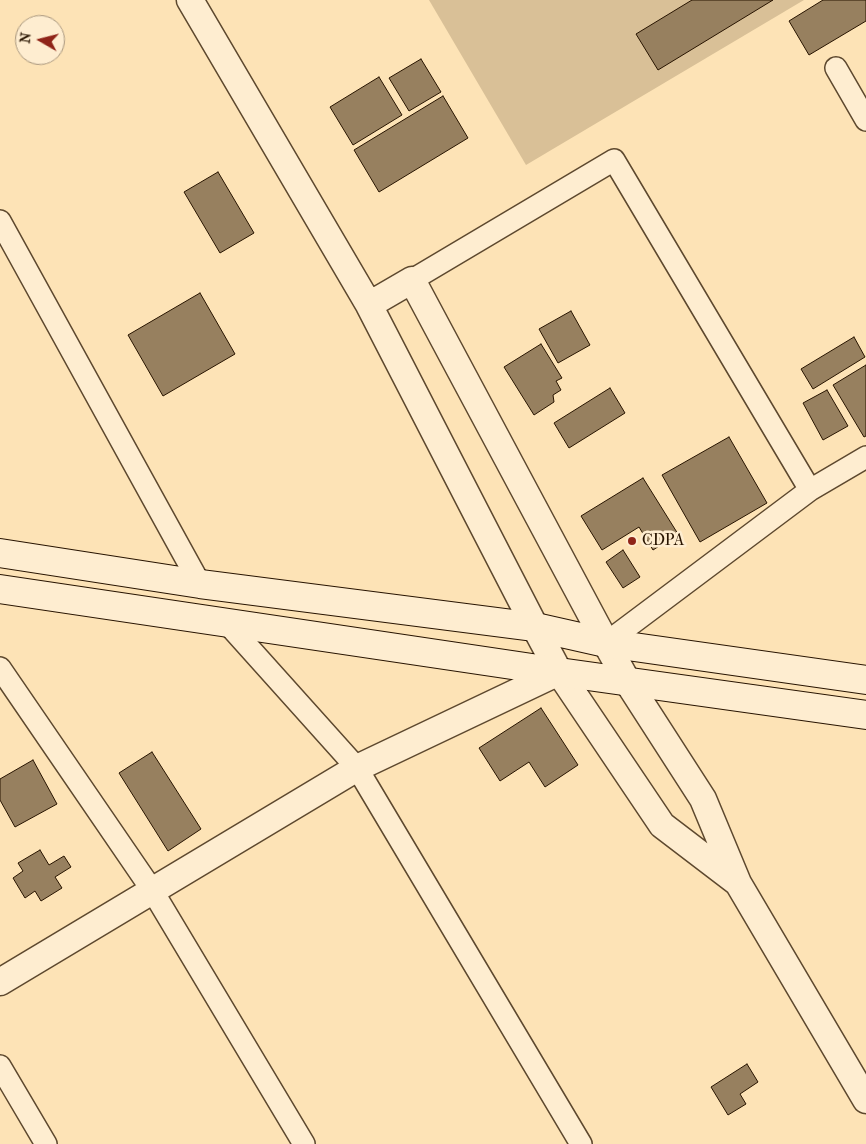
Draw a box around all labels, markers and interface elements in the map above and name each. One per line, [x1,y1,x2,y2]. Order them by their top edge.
north arrow [15,15,65,65]
text: N [16,32,35,44]
place label: CDPA [642,531,684,551]
marker: CDPA [626,535,638,547]

